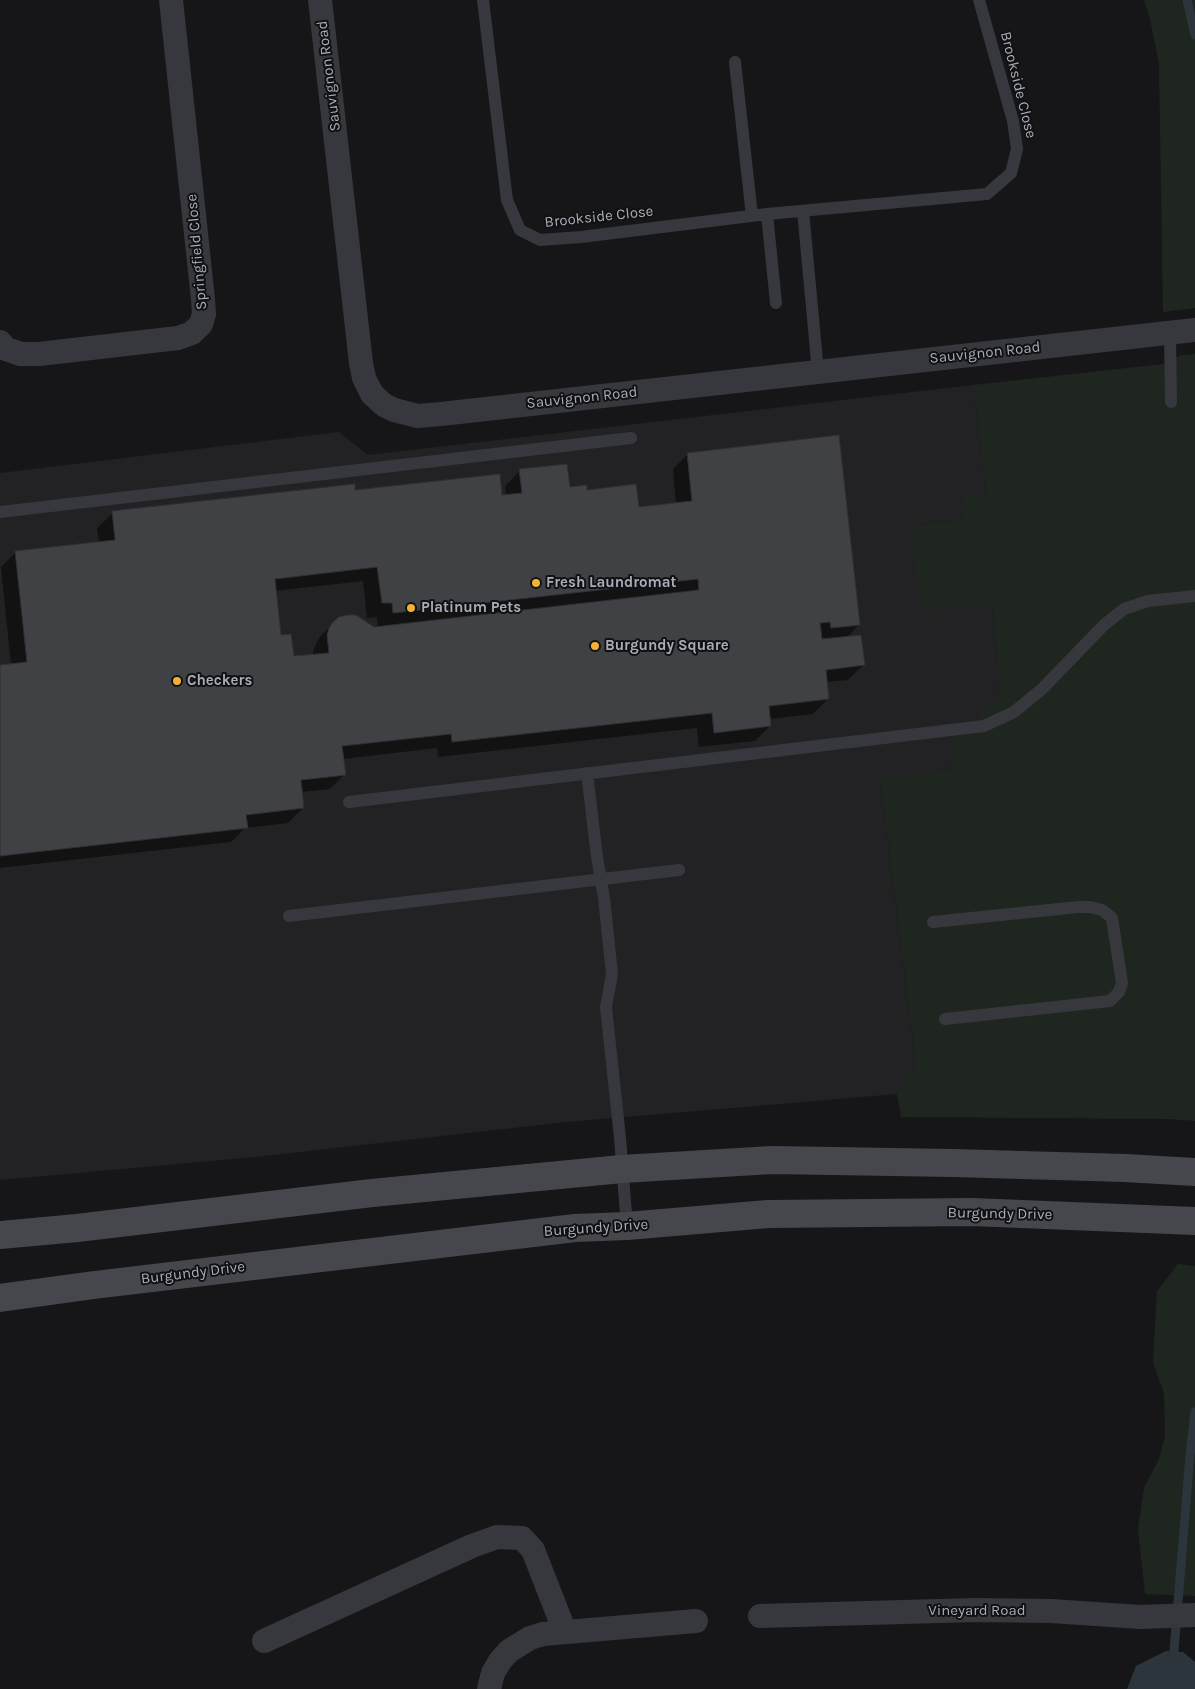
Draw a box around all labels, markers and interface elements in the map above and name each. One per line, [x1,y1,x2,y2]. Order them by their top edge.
street label: Sauvignon Road [313,20,345,132]
street label: Brookside Close [996,30,1040,140]
street label: Springfield Close [183,193,211,311]
street label: Brookside Close [544,202,654,232]
street label: Sauvignon Road [929,338,1041,368]
street label: Sauvignon Road [526,383,638,413]
place label: Fresh Laundromat [546,574,677,592]
marker: Fresh Laundromat [530,577,542,589]
place label: Platinum Pets [421,599,521,617]
marker: Platinum Pets [405,602,417,614]
place label: Burgundy Square [605,637,729,655]
marker: Burgundy Square [589,640,601,652]
place label: Checkers [187,672,252,690]
marker: Checkers [171,675,183,687]
street label: Burgundy Drive [948,1204,1052,1224]
street label: Burgundy Drive [543,1215,649,1241]
street label: Burgundy Drive [140,1258,246,1288]
street label: Vineyard Road [928,1602,1026,1620]

